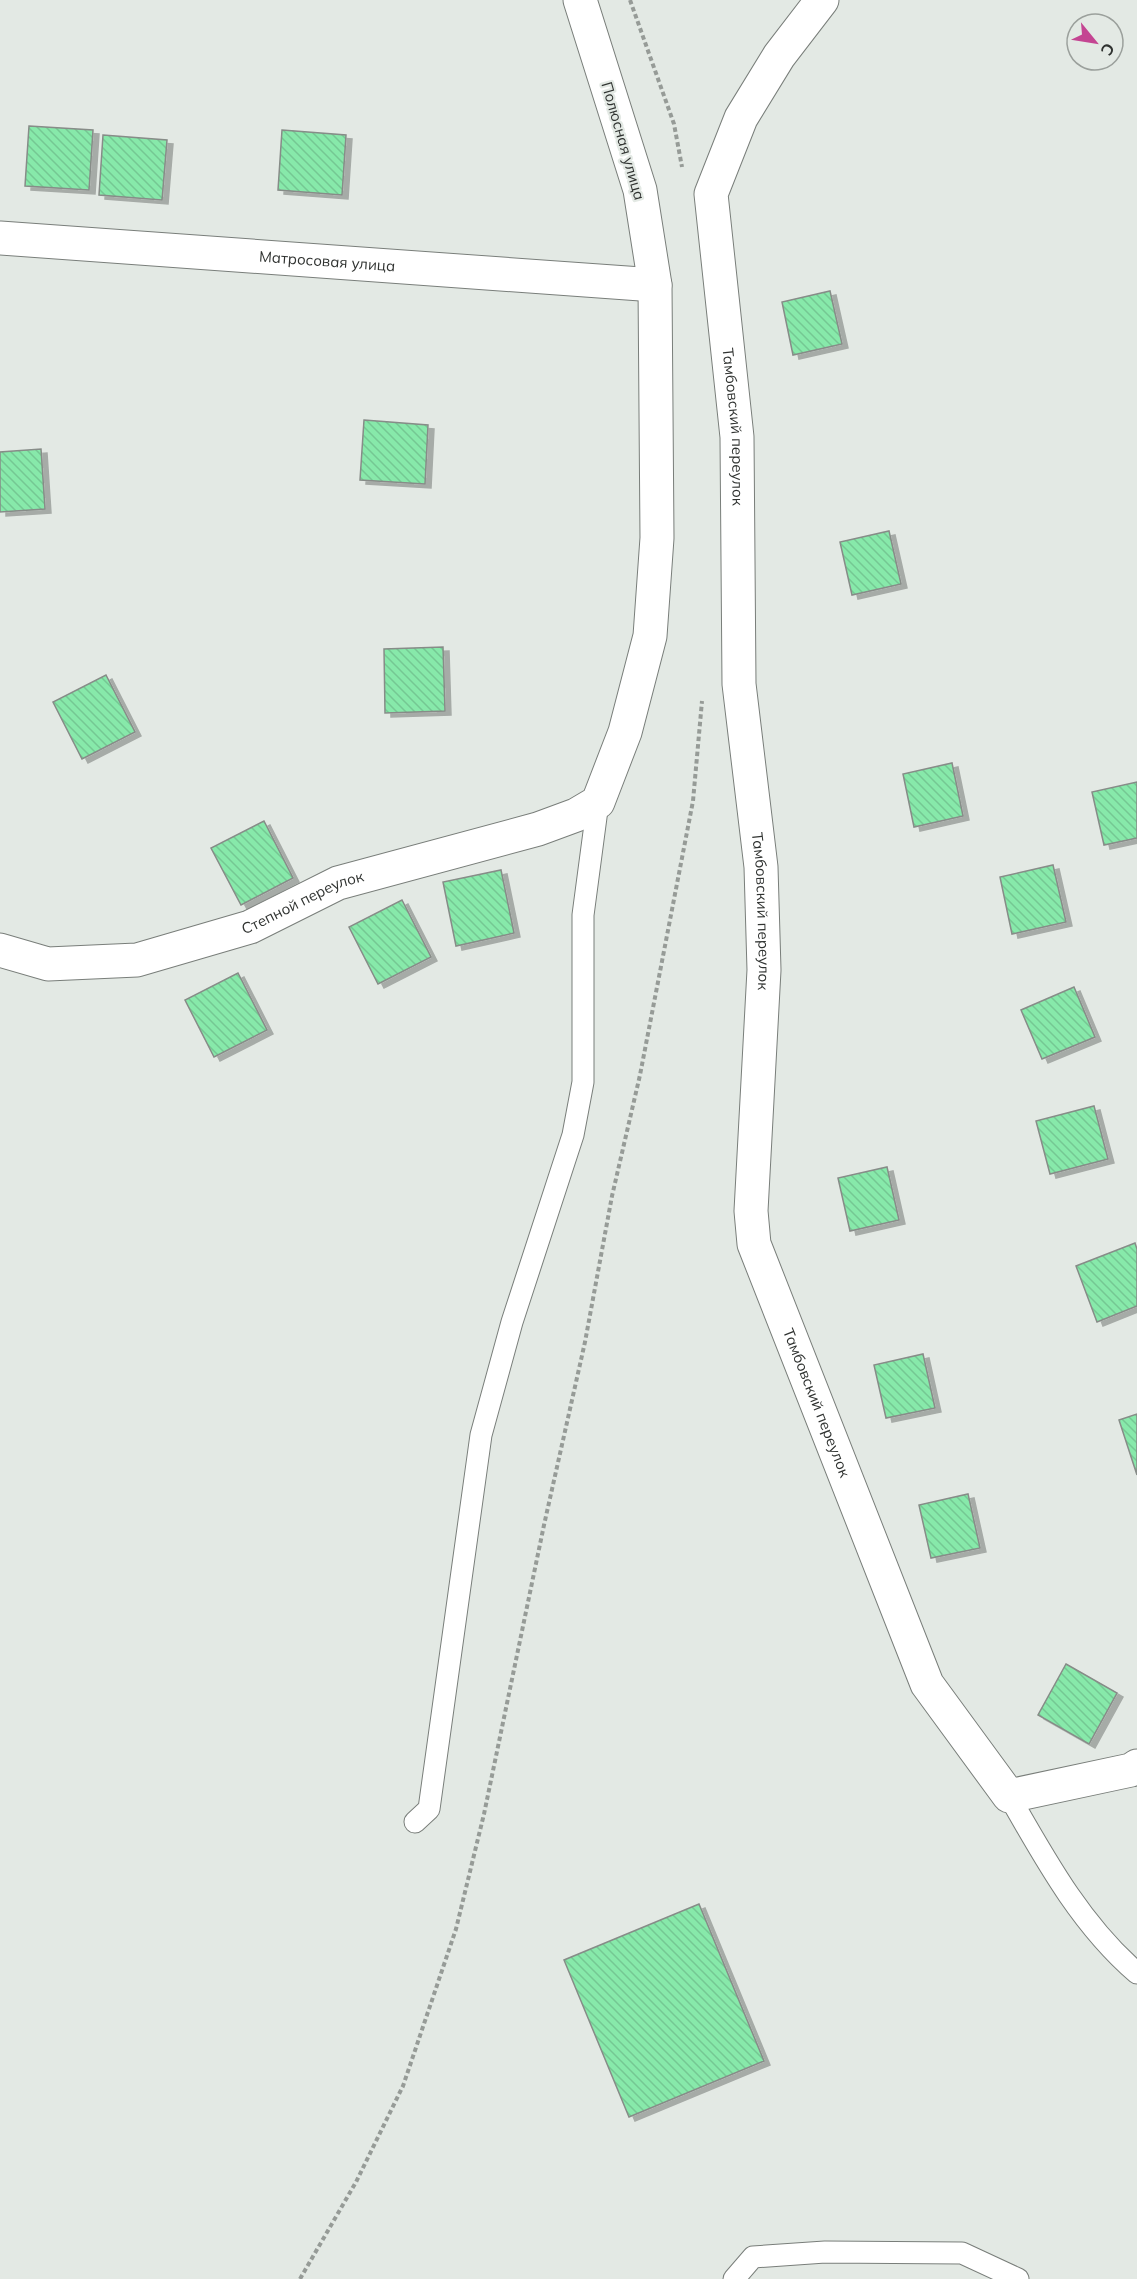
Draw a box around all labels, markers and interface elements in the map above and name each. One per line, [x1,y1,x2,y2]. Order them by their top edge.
north arrow [1065,12,1125,72]
text: С [1097,40,1119,59]
street label: Полюсная улица [598,80,649,202]
street label: Матросовая улица [258,247,396,275]
street label: Тамбовский переулок [719,347,748,507]
street label: Тамбовский переулок [748,831,774,992]
street label: Степной переулок [239,866,367,938]
street label: Тамбовский переулок [779,1326,855,1481]

